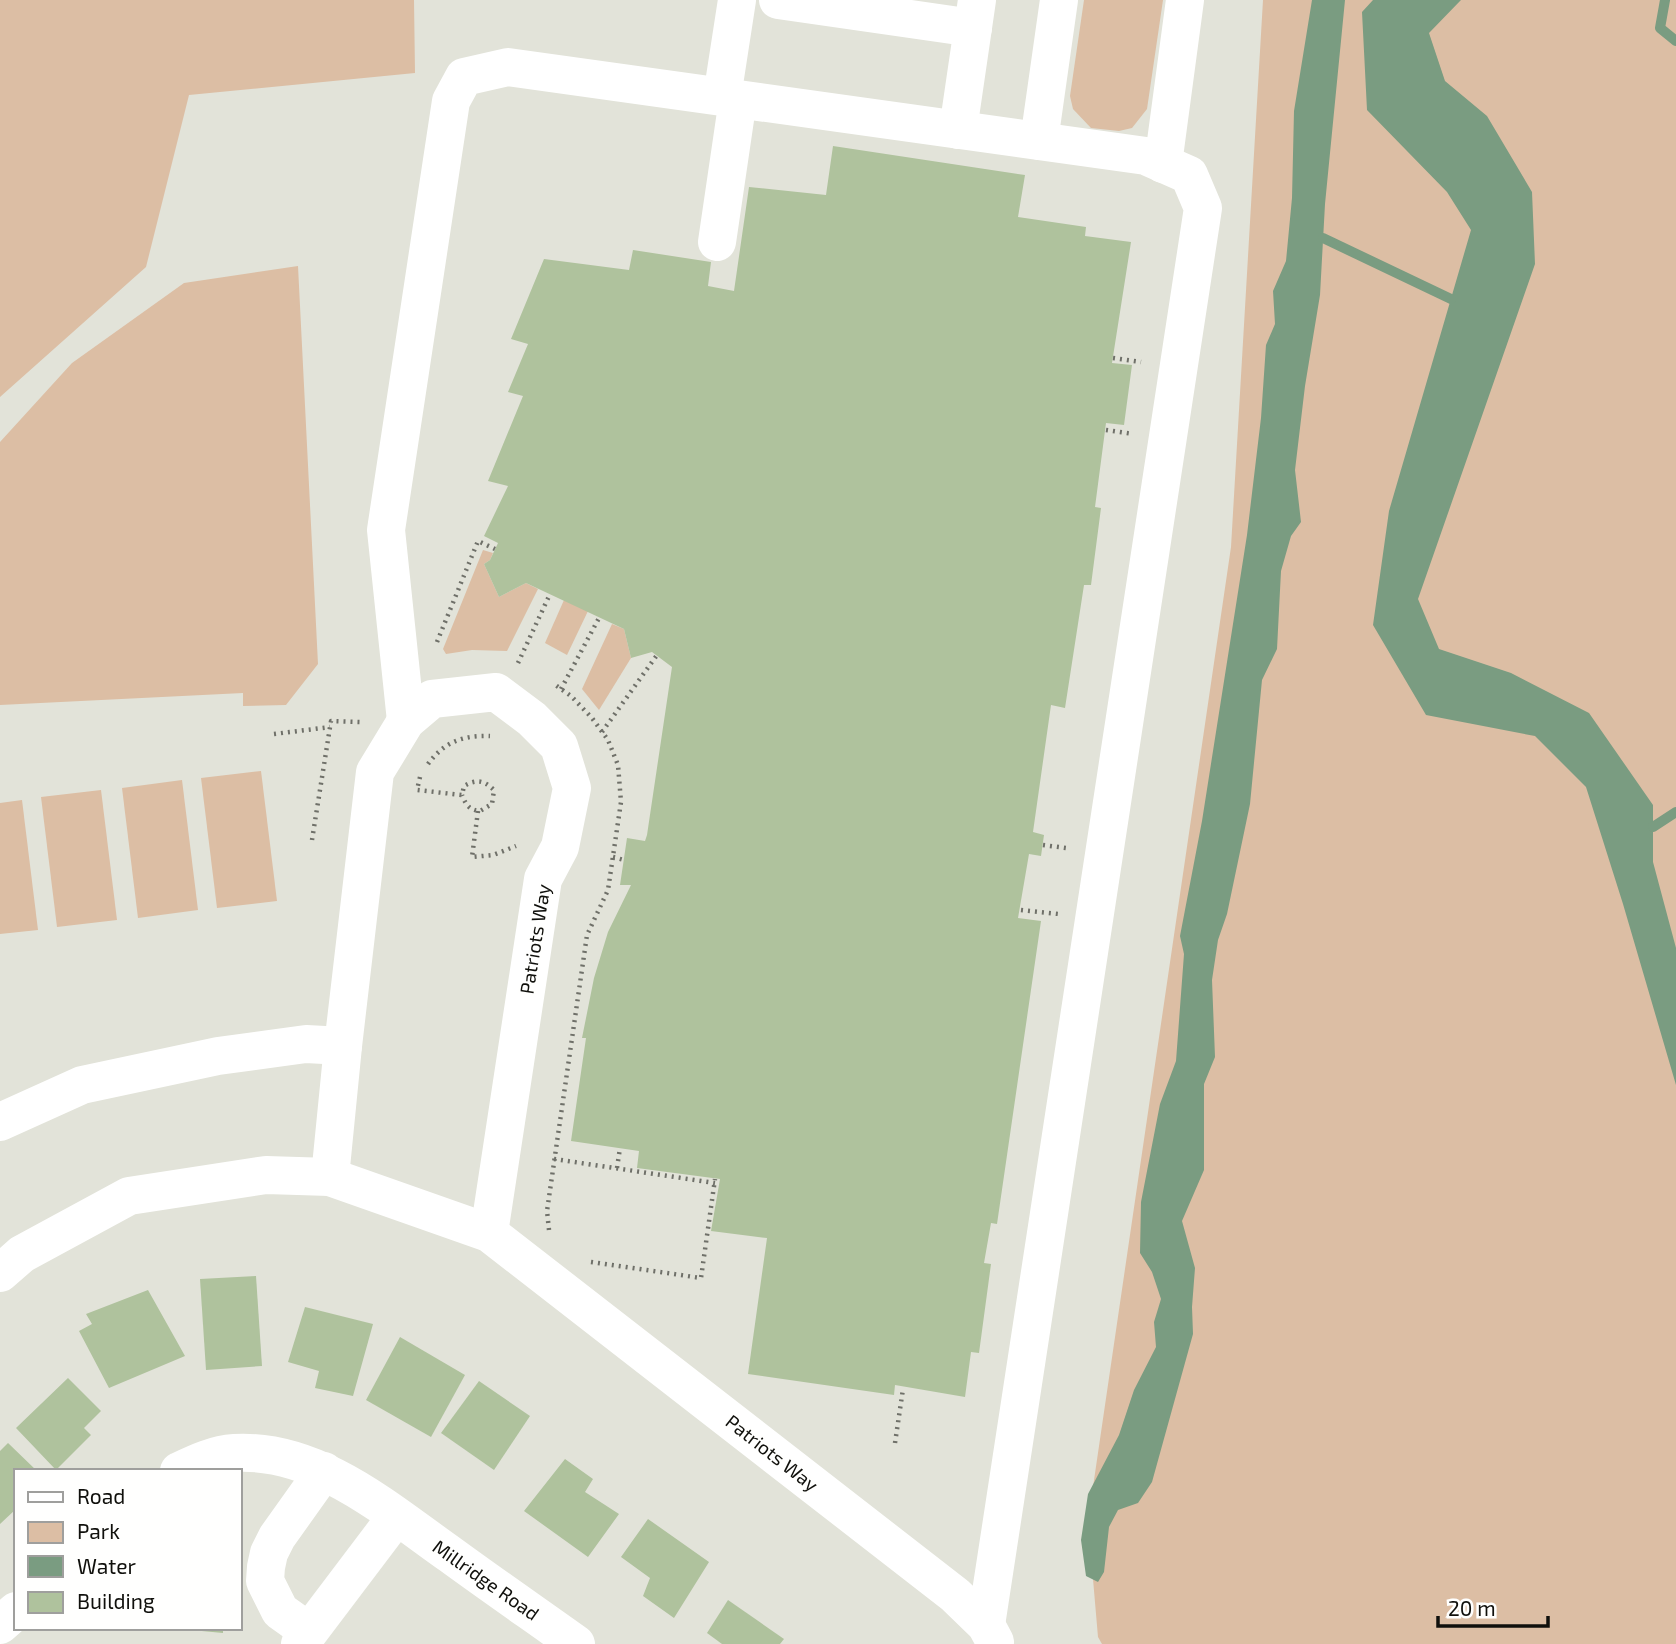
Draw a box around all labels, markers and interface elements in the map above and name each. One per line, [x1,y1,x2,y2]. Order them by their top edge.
street label: Patriots Way [514,882,555,996]
street label: Patriots Way [721,1409,823,1496]
legend [14,1469,242,1630]
text: Road [77,1483,125,1508]
text: Park [77,1518,120,1543]
street label: Millridge Road [429,1534,544,1625]
text: Water [77,1553,136,1578]
scale bar [1438,1584,1548,1628]
text: Building [77,1588,155,1613]
text: 20 m [1448,1595,1496,1620]

